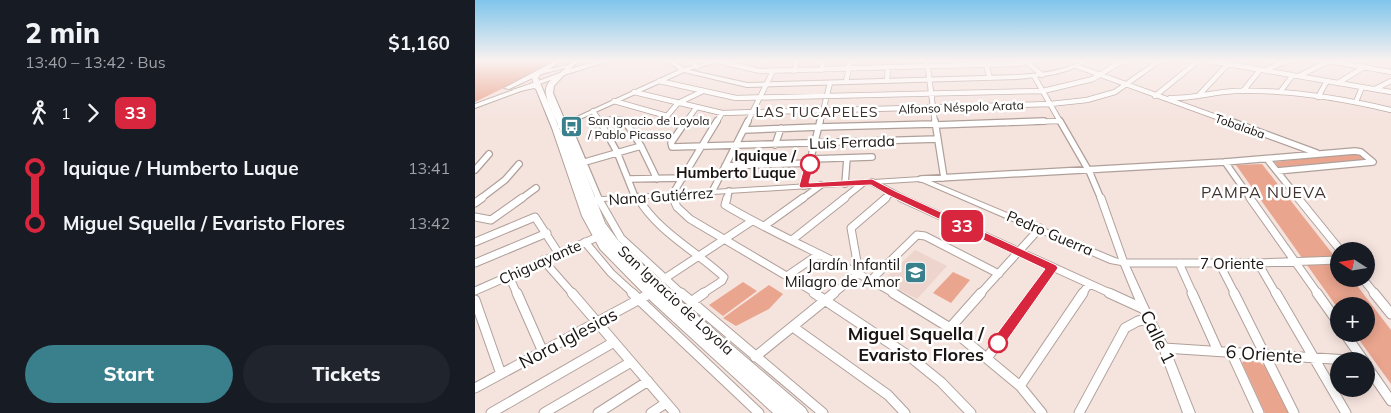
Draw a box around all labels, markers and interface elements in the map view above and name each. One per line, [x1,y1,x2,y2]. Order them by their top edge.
text: 2 min [25,15,100,50]
text: $1,160 [388,31,450,55]
text: 13:40 – 13:42 · Bus [25,52,166,72]
street label: Alfonso Néspolo Arata [898,97,1024,117]
icon: walk [25,99,53,127]
icon: forward [79,99,107,127]
text: 33 [125,101,146,124]
text: 1 [61,103,71,123]
district label: LAS TUCAPELES [755,103,879,121]
street label: Tobalaba [1213,110,1267,142]
place label: San Ignacio de Loyola / Pablo Picasso [587,113,710,142]
bus stop icon: San Ignacio de Loyola / Pablo Picasso [560,115,584,139]
street label: Luis Ferrada [809,131,895,153]
place label: Iquique / Humberto Luque [676,146,797,182]
marker: Iquique / Humberto Luque [800,154,820,174]
text: Iquique / Humberto Luque [63,156,299,180]
text: 13:41 [408,158,450,178]
district label: PAMPA NUEVA [1201,182,1327,202]
street label: Nana Gutiérrez [608,183,714,209]
street label: Pedro Guerra [1004,206,1096,260]
line badge: 33 [939,210,985,242]
text: Miguel Squella / Evaristo Flores [63,211,345,235]
text: 13:42 [408,213,450,233]
text: 33 [951,214,973,237]
street label: Chiguayante [496,235,584,289]
street label: San Ignacio de Loyola [614,241,738,359]
north arrow [1330,242,1375,288]
map controls [1330,242,1375,397]
street label: 7 Oriente [1200,254,1264,273]
place label: Jardín Infantil Milagro de Amor [785,255,901,291]
school or university icon: Jardín Infantil Milagro de Amor [904,261,928,285]
button: + [1330,297,1375,342]
street label: Nora Iglesias [515,302,621,374]
street label: Calle 1 [1135,306,1181,368]
place label: Miguel Squella / Evaristo Flores [848,322,985,366]
marker: Miguel Squella / Evaristo Flores [988,333,1008,353]
street label: 6 Oriente [1225,340,1303,368]
button: Start [25,345,233,403]
button: Tickets [243,345,450,403]
button: − [1330,352,1375,397]

